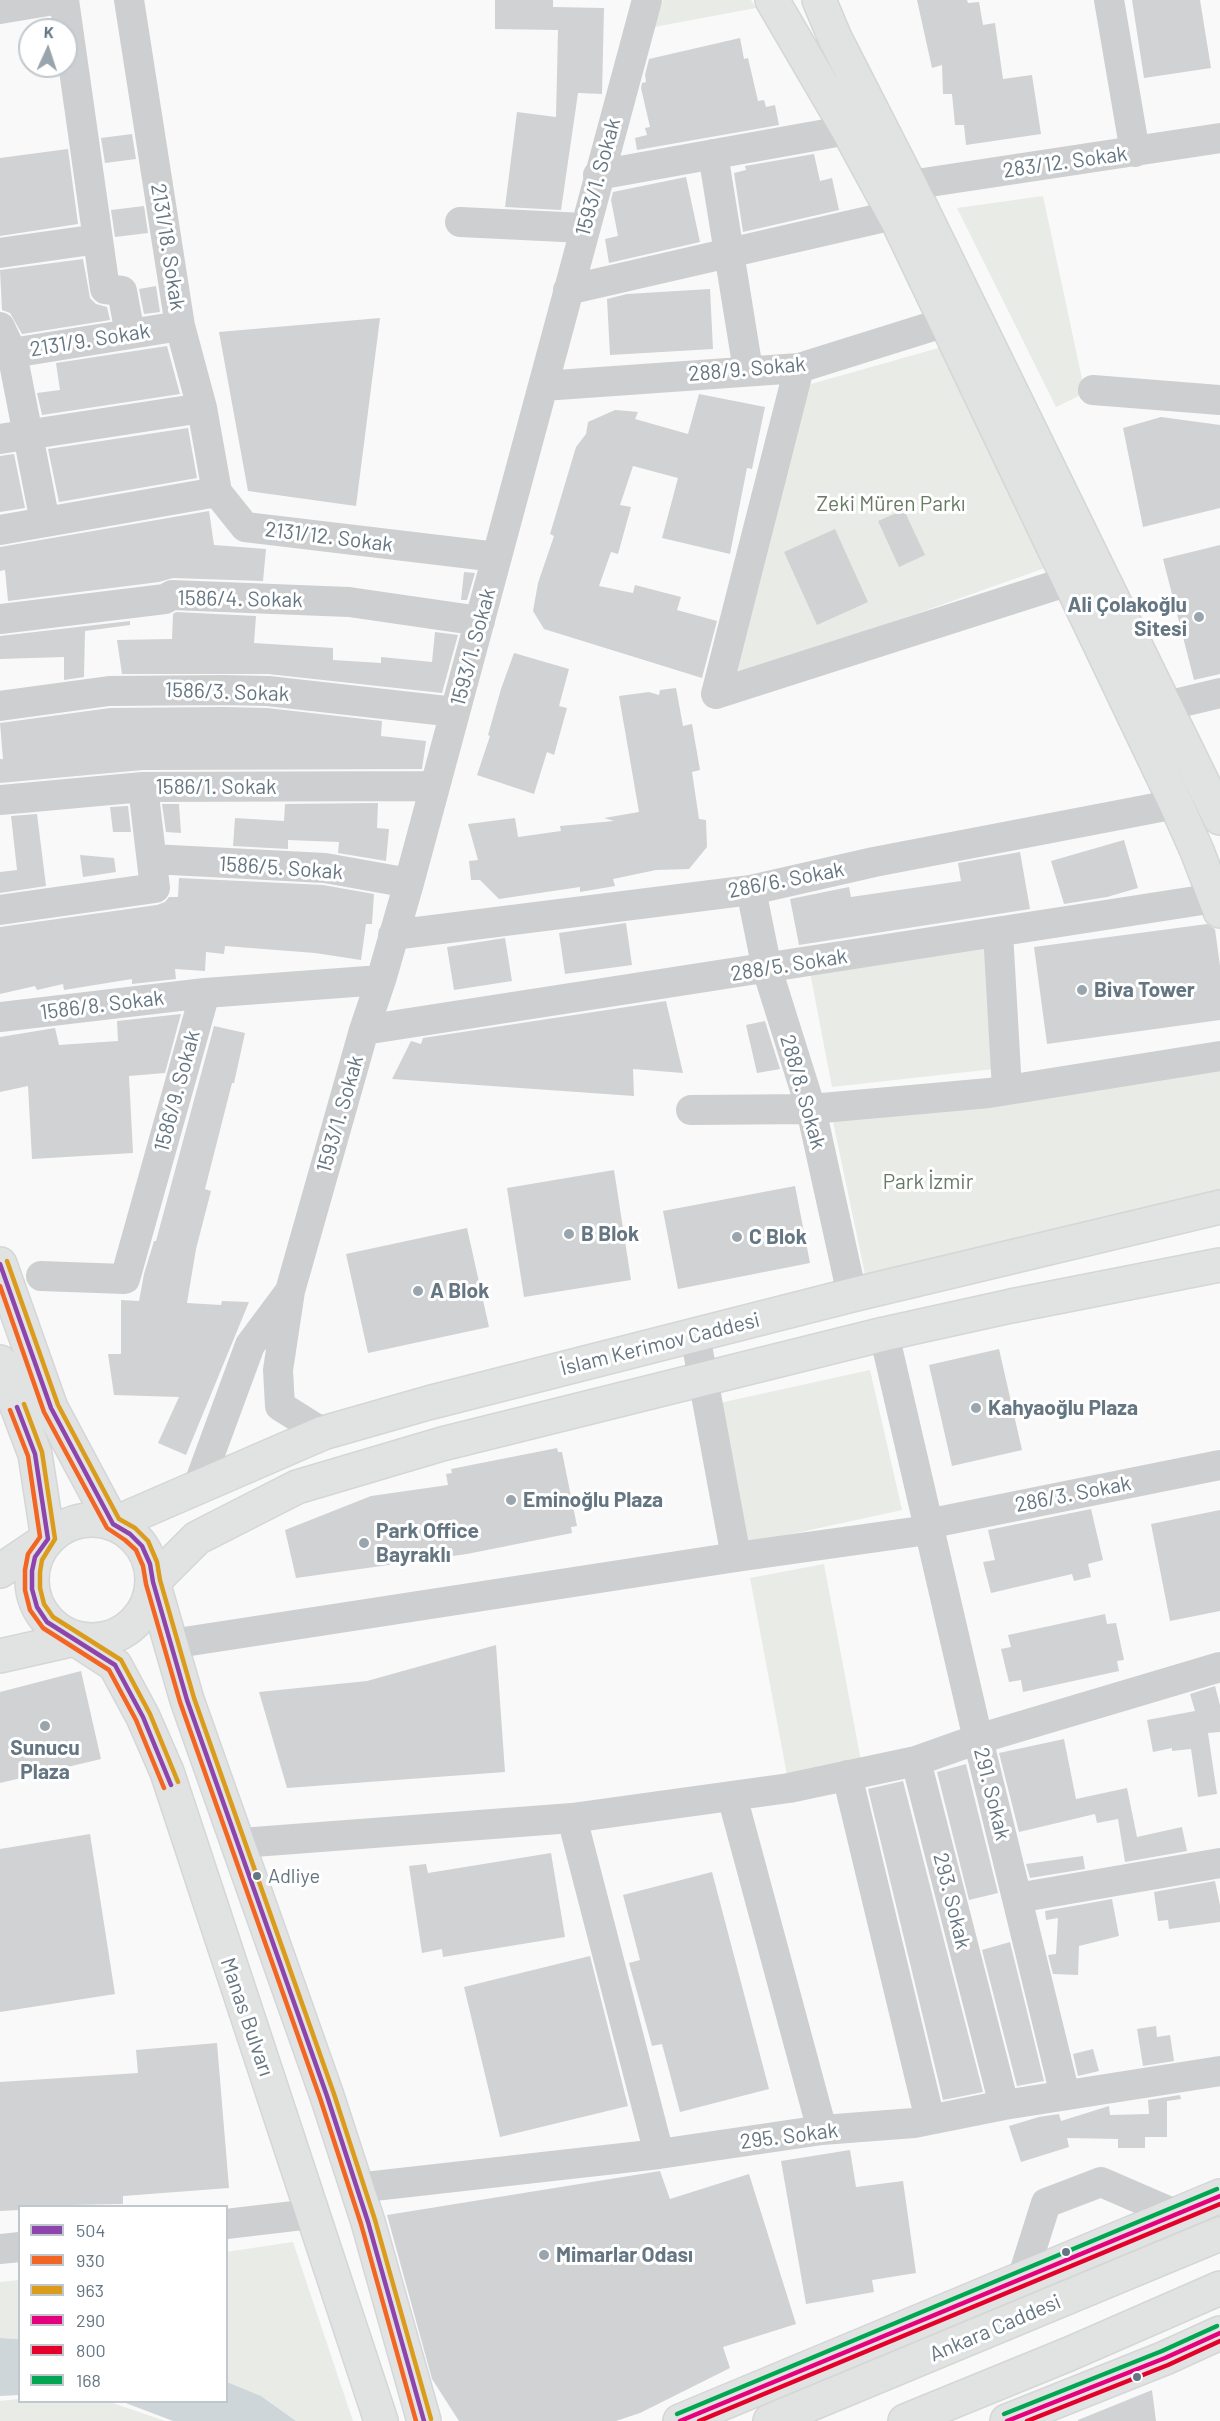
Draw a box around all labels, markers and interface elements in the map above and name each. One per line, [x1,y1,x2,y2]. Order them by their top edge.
north arrow [18,18,78,78]
text: K [43,22,54,41]
street label: 1593/1. Sokak [570,115,626,239]
street label: 283/12. Sokak [1001,141,1129,183]
street label: 2131/18. Sokak [146,182,190,312]
street label: 2131/9. Sokak [28,318,152,362]
street label: 288/9. Sokak [687,351,807,387]
park label: Zeki Müren Parkı [816,491,966,517]
street label: 2131/12. Sokak [264,517,394,557]
street label: 1586/4. Sokak [177,585,303,613]
street label: 1593/1. Sokak [445,585,501,709]
place label: Ali Çolakoğlu Sitesi [1067,592,1187,642]
marker: Ali Çolakoğlu Sitesi [1192,610,1206,624]
street label: 1586/3. Sokak [164,677,290,707]
street label: 1586/1. Sokak [156,774,276,800]
street label: 1586/5. Sokak [218,851,344,885]
street label: 286/6. Sokak [726,856,846,904]
street label: 288/5. Sokak [729,943,849,987]
place label: Biva Tower [1094,977,1195,1003]
marker: Biva Tower [1075,983,1089,997]
street label: 1586/8. Sokak [39,985,165,1025]
street label: 1586/9. Sokak [149,1028,205,1154]
street label: 288/8. Sokak [775,1032,831,1152]
street label: 1593/1. Sokak [311,1052,369,1176]
park label: Park İzmir [883,1169,973,1195]
place label: B Blok [581,1221,639,1247]
place label: C Blok [749,1224,807,1250]
marker: B Blok [562,1227,576,1241]
marker: C Blok [730,1230,744,1244]
place label: A Blok [430,1278,489,1304]
marker: A Blok [411,1284,425,1298]
street label: İslam Kerimov Caddesi [558,1307,762,1381]
place label: Kahyaoğlu Plaza [988,1395,1138,1421]
marker: Kahyaoğlu Plaza [969,1401,983,1415]
street label: 286/3. Sokak [1013,1470,1133,1518]
place label: Eminoğlu Plaza [523,1487,663,1513]
marker: Eminoğlu Plaza [504,1493,518,1507]
place label: Park Office Bayraklı [376,1518,479,1568]
marker: Park Office Bayraklı [357,1536,371,1550]
marker: Sunucu Plaza [38,1719,52,1733]
place label: Sunucu Plaza [10,1735,80,1785]
street label: 291. Sokak [968,1745,1016,1843]
street label: 293. Sokak [928,1850,976,1952]
place label: Adliye [268,1864,320,1888]
marker: Adliye [251,1870,263,1882]
street label: Manas Bulvarı [215,1954,279,2080]
street label: 295. Sokak [739,2118,839,2154]
legend [18,2205,228,2403]
text: 504 [76,2219,105,2241]
place label: Mimarlar Odası [556,2242,693,2268]
unlabelled marker [1060,2246,1072,2258]
marker: Mimarlar Odası [537,2248,551,2262]
text: 930 [76,2249,105,2271]
text: 963 [76,2279,104,2301]
street label: Ankara Caddesi [925,2289,1065,2367]
text: 290 [76,2309,105,2331]
text: 800 [76,2339,106,2361]
text: 168 [76,2369,101,2391]
unlabelled marker [1131,2371,1143,2383]

